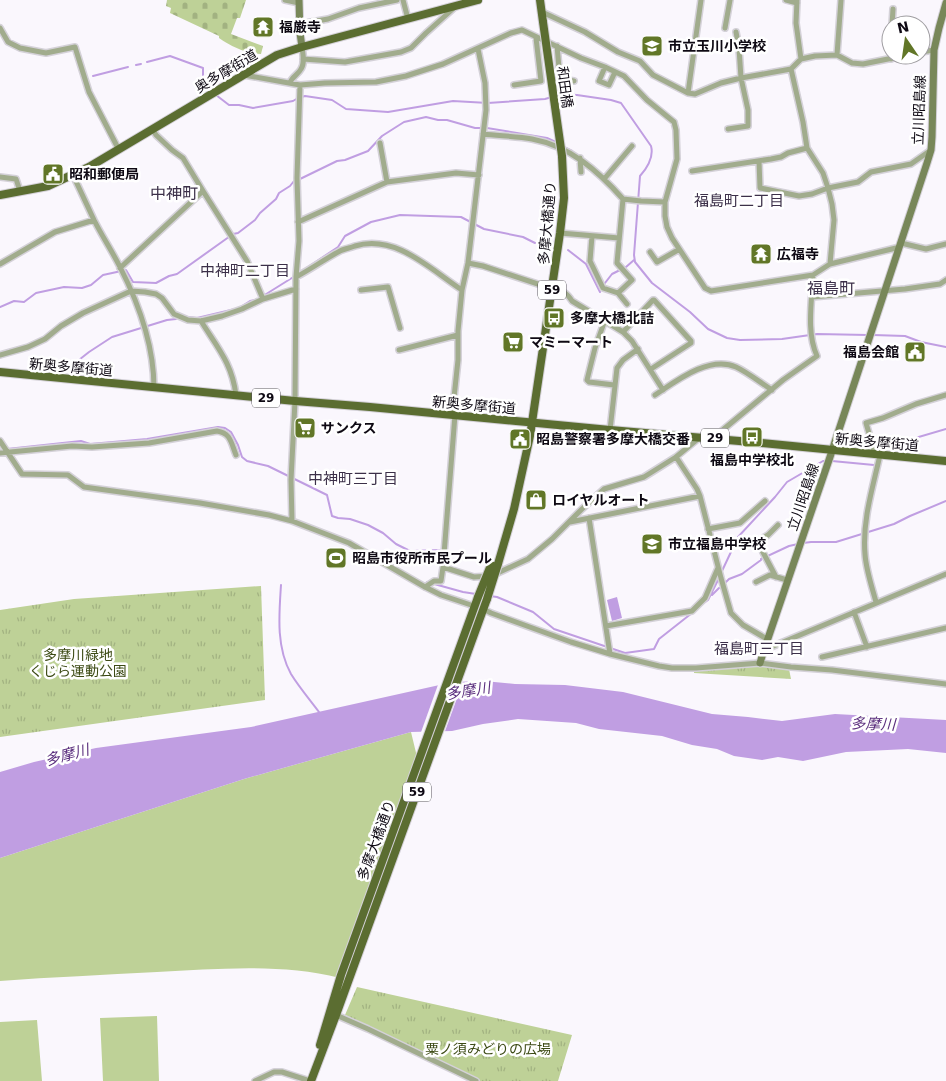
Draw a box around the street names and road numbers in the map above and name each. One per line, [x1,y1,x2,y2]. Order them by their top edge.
street label: 奥多摩街道 [192,46,260,96]
street label: 和田橋 [554,65,576,109]
street label: 立川昭島線 [910,75,928,145]
street label: 多摩大橋通り [535,180,559,266]
road number: 59 [538,280,566,300]
street label: 新奥多摩街道 [28,355,114,379]
road number: 29 [252,388,280,408]
street label: 新奥多摩街道 [431,393,517,417]
road number: 29 [701,428,729,448]
street label: 新奥多摩街道 [834,430,920,454]
street label: 立川昭島線 [784,461,822,533]
road number: 59 [403,782,431,802]
street label: 多摩大橋通り [354,798,398,882]

